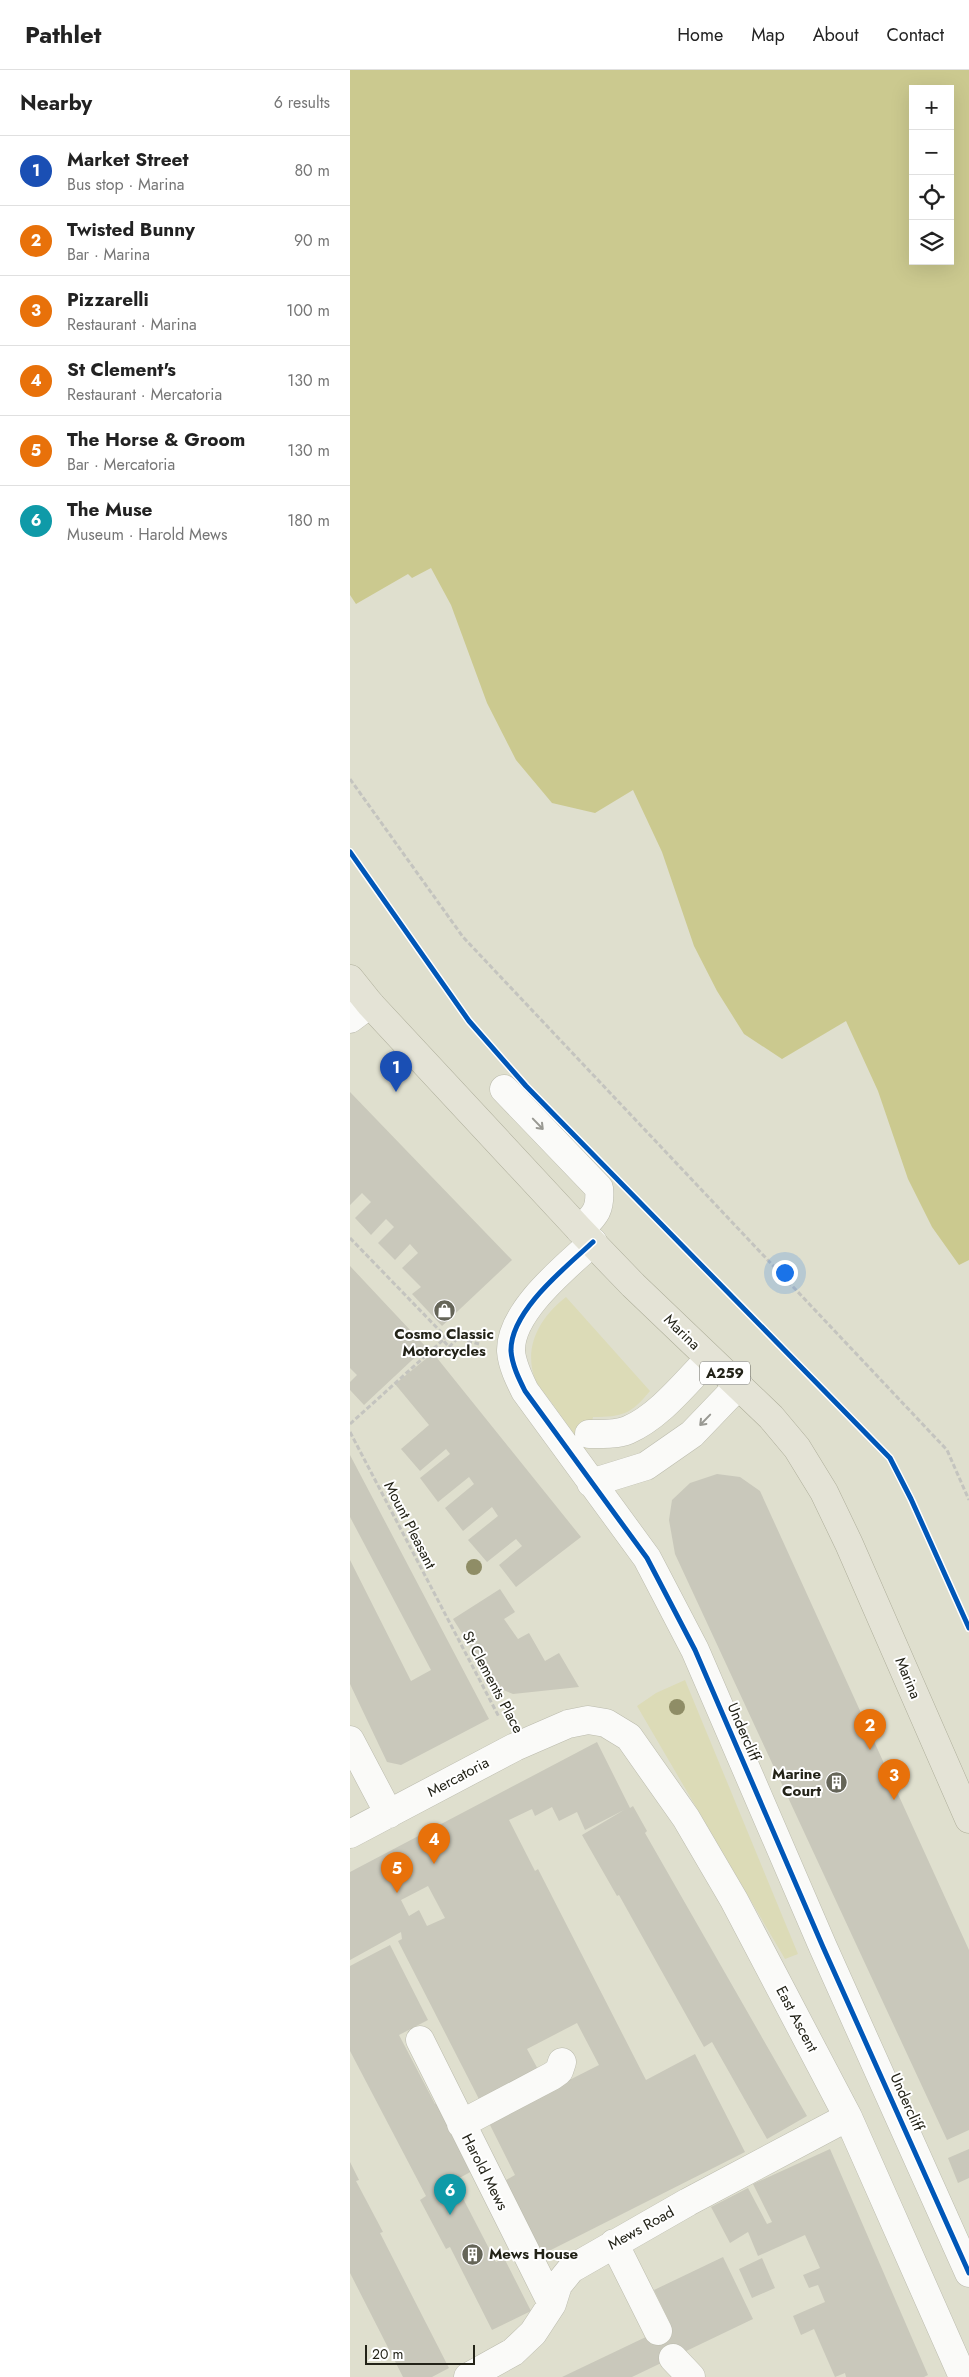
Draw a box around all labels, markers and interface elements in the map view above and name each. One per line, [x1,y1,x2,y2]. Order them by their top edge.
text: Pathlet [25,17,101,52]
text: Home [677,22,723,48]
text: Map [751,22,785,48]
text: About [813,22,858,48]
text: Contact [886,22,944,48]
map controls [909,85,954,265]
button: + [909,85,954,130]
text: Nearby [20,88,92,118]
text: 6 results [274,91,330,114]
button: − [909,130,954,175]
text: Market Street [67,146,189,173]
text: 1 [32,159,40,182]
text: 80 m [294,159,330,182]
text: Bus stop · Marina [67,173,185,196]
button: locate [909,175,954,220]
text: Twisted Bunny [67,216,195,243]
button: layers [909,220,954,265]
text: 2 [31,229,41,252]
text: 90 m [294,229,330,252]
text: Bar · Marina [67,243,150,266]
text: Pizzarelli [67,286,149,313]
text: 3 [31,299,41,322]
text: 100 m [286,299,330,322]
text: Restaurant · Marina [67,313,197,336]
text: St Clement's [67,356,176,383]
text: 4 [30,369,42,392]
text: 130 m [287,369,330,392]
text: Restaurant · Mercatoria [67,383,222,406]
text: The Horse & Groom [67,426,245,453]
text: 5 [31,439,41,462]
text: 130 m [287,439,330,462]
text: Bar · Mercatoria [67,453,175,476]
text: The Muse [67,496,152,523]
text: 6 [31,509,41,532]
text: 180 m [287,509,330,532]
text: Museum · Harold Mews [67,523,227,546]
pin: 1 [380,1051,412,1092]
one-way arrow [531,1118,544,1130]
your location [772,1260,798,1286]
shop icon: Cosmo Classic Motorcycles [432,1299,456,1323]
street label: Marina [659,1309,705,1355]
place label: Cosmo Classic Motorcycles [394,1323,494,1362]
road number: A259 [700,1362,750,1385]
one-way arrow [699,1414,711,1427]
street label: Mount Pleasant [379,1477,442,1573]
street label: St Clements Place [457,1627,529,1737]
street label: Marina [889,1654,927,1702]
street label: Undercliff [722,1699,766,1765]
pin: 2 [854,1709,886,1750]
street label: Mercatoria [423,1752,493,1802]
pin: 3 [878,1759,910,1800]
place label: Marine Court [772,1763,821,1802]
building icon: Marine Court [825,1771,849,1795]
pin: 4 [418,1823,450,1864]
pin: 5 [381,1852,413,1893]
street label: East Ascent [770,1982,824,2056]
street label: Undercliff [884,2069,930,2135]
street label: Harold Mews [456,2130,514,2214]
pin: 6 [434,2174,466,2215]
street label: Mews Road [604,2201,678,2255]
building icon: Mews House [461,2242,485,2266]
place label: Mews House [489,2243,579,2265]
scale bar [365,2342,475,2365]
text: 20 m [372,2344,404,2364]

